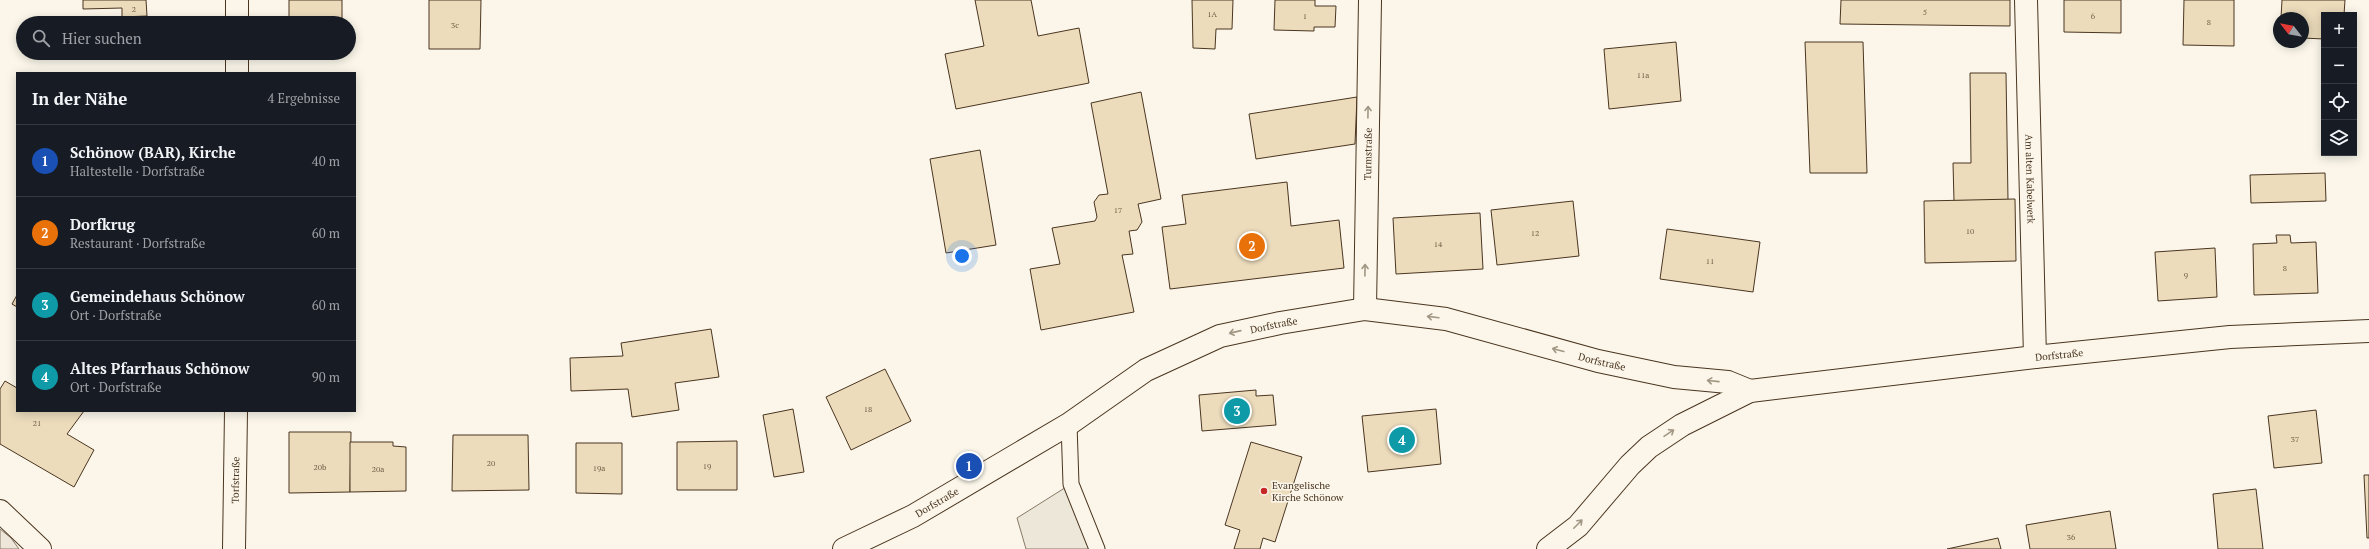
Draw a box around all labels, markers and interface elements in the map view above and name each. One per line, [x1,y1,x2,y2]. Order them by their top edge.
house number: 2 [132,4,136,14]
house number: 5 [1923,7,1927,17]
house number: 1A [1207,9,1217,19]
house number: 1 [1303,11,1307,21]
house number: 6 [2091,11,2096,21]
north arrow [2273,12,2309,48]
map controls [2321,12,2357,156]
button: + [2321,12,2357,48]
search box [16,16,356,60]
house number: 8 [2207,17,2211,27]
house number: 3c [451,20,459,30]
icon: search [30,27,52,49]
text: Hier suchen [62,28,142,48]
button: − [2321,48,2357,84]
house number: 11a [1637,70,1649,80]
button: locate [2321,84,2357,120]
text: In der Nähe [32,87,127,110]
text: 4 Ergebnisse [267,89,340,107]
one-way arrow [1364,106,1372,119]
button: layers [2321,120,2357,156]
street label: Turmstraße [1361,128,1375,180]
street label: Am alten Kabelwerk [2022,134,2038,225]
text: Schönow (BAR), Kirche [70,142,236,162]
text: 1 [41,152,49,170]
text: 40 m [312,152,340,170]
text: Haltestelle · Dorfstraße [70,162,205,180]
house number: 17 [1114,205,1122,215]
text: Dorfkrug [70,214,135,234]
text: 2 [41,224,49,242]
text: 60 m [312,224,340,242]
house number: 10 [1966,226,1974,236]
house number: 12 [1531,228,1539,238]
pin: 2 [1239,231,1265,261]
text: Restaurant · Dorfstraße [70,234,205,252]
house number: 14 [1434,239,1443,249]
your location [952,246,972,266]
house number: 11 [1706,256,1714,266]
house number: 8 [2283,263,2287,273]
one-way arrow [1361,264,1369,277]
house number: 9 [2184,270,2188,280]
text: Gemeindehaus Schönow [70,286,245,306]
text: 3 [41,296,49,314]
text: 60 m [312,296,340,314]
text: Ort · Dorfstraße [70,306,162,324]
one-way arrow [1427,313,1440,321]
street label: Dorfstraße [1249,314,1299,336]
one-way arrow [1229,329,1242,337]
one-way arrow [1552,345,1565,353]
street label: Dorfstraße [2034,346,2084,364]
street label: Dorfstraße [1577,350,1627,374]
text: Altes Pfarrhaus Schönow [70,358,250,378]
text: 4 [41,368,49,386]
text: 90 m [312,368,340,386]
one-way arrow [1707,377,1720,385]
text: Ort · Dorfstraße [70,378,162,396]
pin: 3 [1224,396,1250,426]
house number: 18 [864,404,872,414]
house number: 21 [33,418,41,428]
pin: 4 [1389,425,1415,455]
one-way arrow [1664,429,1675,437]
house number: 37 [2291,434,2299,444]
pin: 1 [956,451,982,481]
street label: Torfstraße [229,457,242,503]
house number: 20 [487,458,495,468]
house number: 19 [703,461,711,471]
house number: 20b [314,462,327,472]
house number: 19a [593,463,605,473]
house number: 20a [372,464,384,474]
place label: Evangelische Kirche Schönow [1272,479,1344,504]
street label: Dorfstraße [913,485,961,520]
marker: Evangelische Kirche Schönow [1259,486,1269,496]
one-way arrow [1573,520,1583,529]
house number: 36 [2067,532,2076,542]

